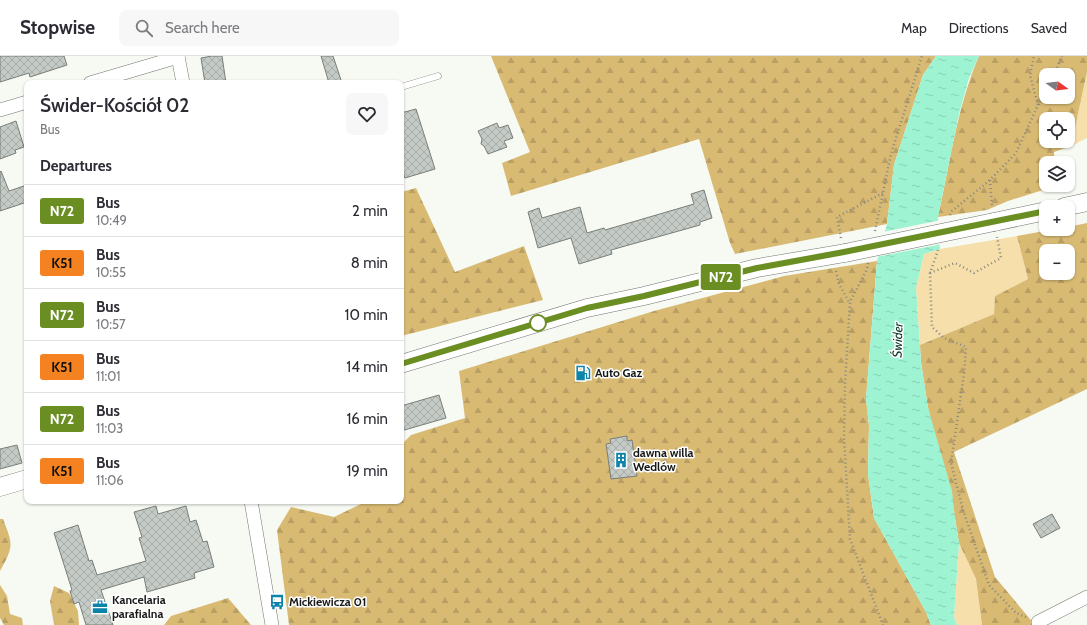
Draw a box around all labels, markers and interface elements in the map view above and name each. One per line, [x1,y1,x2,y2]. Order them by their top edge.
search box [119,10,399,46]
text: Stopwise [20,16,95,39]
icon: search [133,17,155,39]
text: Search here [165,19,240,37]
text: Map [901,19,927,37]
text: Directions [949,19,1009,37]
text: Saved [1031,19,1067,37]
north arrow [1039,68,1075,104]
map controls [1039,68,1075,280]
button: heart [346,93,388,135]
text: Świder-Kościół 02 [40,94,189,117]
button: locate [1039,112,1075,148]
text: Bus [40,121,60,137]
button: layers [1039,156,1075,192]
text: Departures [40,157,112,175]
text: Bus [96,194,120,212]
button: + [1039,200,1075,236]
text: N72 [50,202,74,220]
text: 2 min [352,202,388,220]
text: 10:49 [96,212,127,228]
button: − [1039,244,1075,280]
text: Bus [96,246,120,264]
text: K51 [51,254,73,272]
text: 8 min [351,254,388,272]
text: 10:55 [96,264,126,280]
line badge: N72 [698,264,744,290]
text: N72 [709,268,733,286]
text: Bus [96,298,120,316]
text: N72 [50,306,74,324]
text: 10 min [345,306,388,324]
unlabelled marker [529,314,547,332]
text: 10:57 [96,316,126,332]
water label: Świder [888,321,906,358]
text: Bus [96,350,120,368]
text: K51 [51,358,73,376]
text: 14 min [346,358,388,376]
fuel station icon: Auto Gaz [574,364,592,382]
place label: Auto Gaz [595,365,643,380]
text: 11:01 [96,368,121,384]
text: Bus [96,402,120,420]
text: N72 [50,410,74,428]
text: 16 min [346,410,388,428]
text: 11:03 [96,420,123,436]
place label: dawna willa Wedlów [633,445,694,474]
building icon: dawna willa Wedlów [612,451,630,469]
text: Bus [96,454,120,472]
text: K51 [51,462,73,480]
text: 19 min [346,462,388,480]
text: 11:06 [96,472,124,488]
place label: Kancelaria parafialna [112,592,166,621]
bus stop icon: Mickiewicza 01 [268,593,286,611]
place label: Mickiewicza 01 [289,594,366,609]
office icon: Kancelaria parafialna [91,598,109,616]

